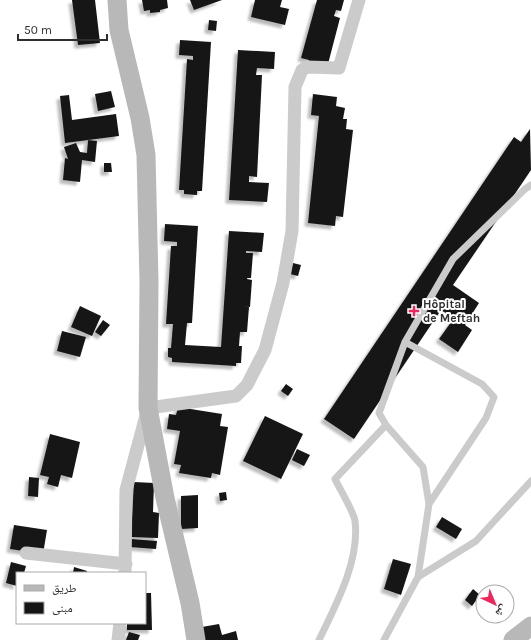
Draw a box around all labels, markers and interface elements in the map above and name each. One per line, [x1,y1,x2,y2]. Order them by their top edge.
scale bar [18,16,107,42]
text: 50 m [24,23,52,37]
place label: Hôpital de Meftah [423,297,480,325]
marker: Hôpital de Meftah [408,305,420,317]
legend [16,572,146,624]
text: طريق [52,581,77,595]
north arrow [475,584,515,624]
text: مبنى [52,601,73,615]
text: ش [492,601,510,620]

